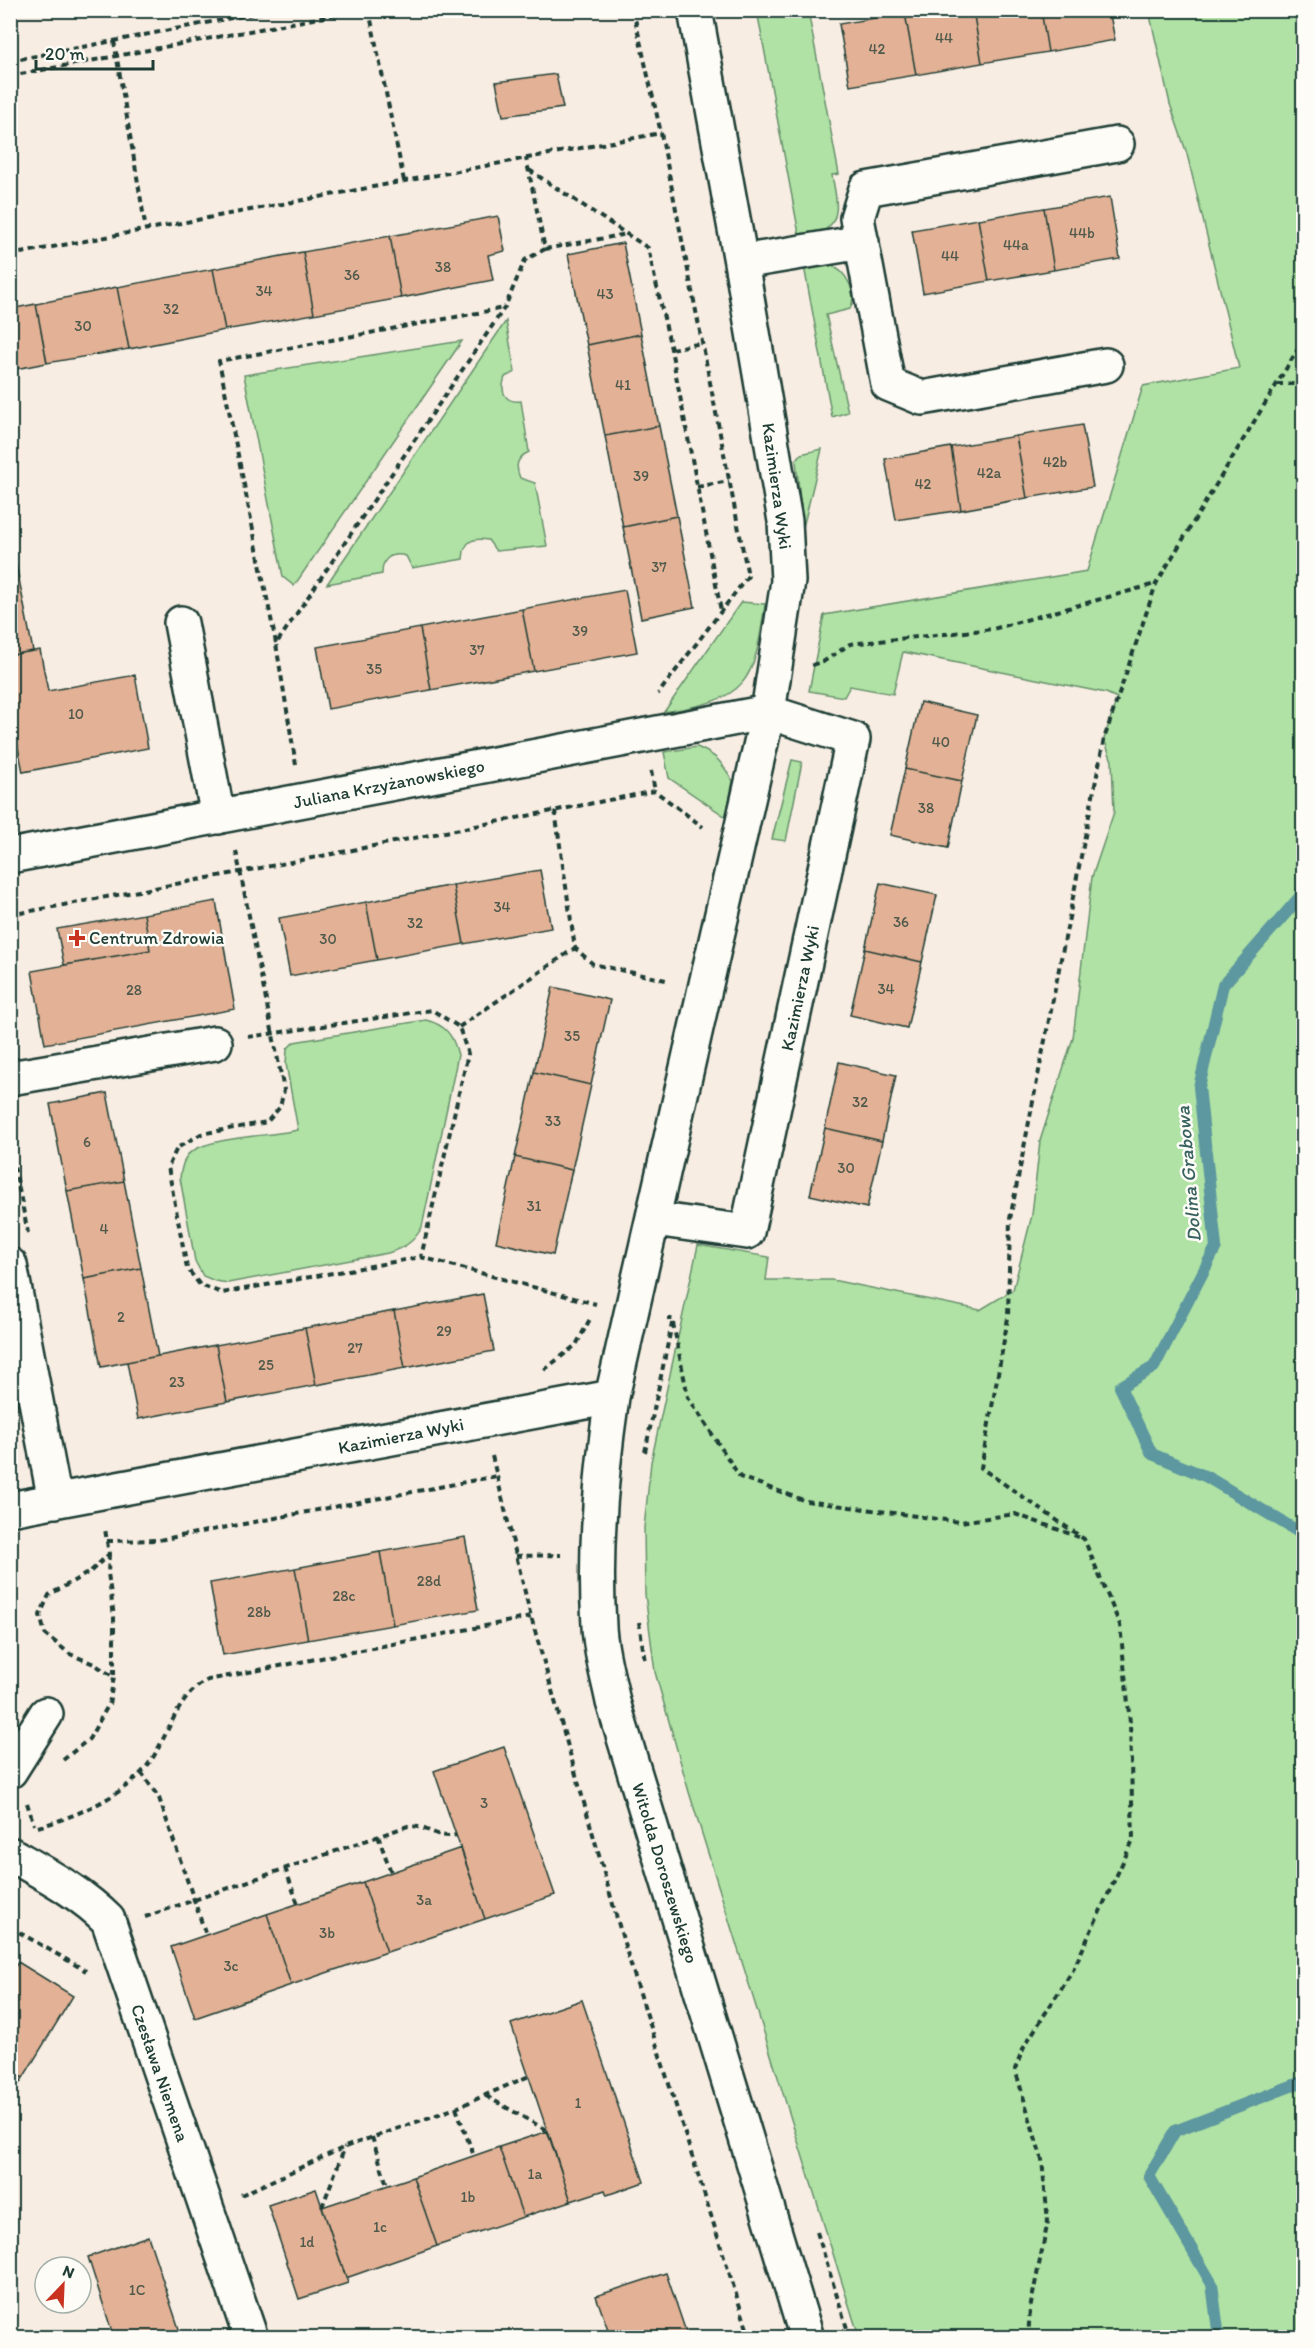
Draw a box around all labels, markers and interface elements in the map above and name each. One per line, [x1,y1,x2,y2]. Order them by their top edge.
house number: 44 [935,29,953,47]
scale bar [36,33,153,71]
house number: 42 [869,40,886,58]
text: 20 m [45,43,85,65]
house number: 44b [1069,224,1095,242]
house number: 44a [1003,236,1029,254]
house number: 44 [941,247,959,265]
house number: 38 [435,258,451,276]
house number: 36 [344,266,360,284]
house number: 34 [255,282,273,300]
house number: 43 [596,285,614,303]
house number: 32 [163,300,179,318]
house number: 30 [74,317,92,335]
house number: 41 [615,376,631,394]
street label: Kazimierza Wyki [757,421,797,551]
house number: 42b [1043,453,1068,471]
house number: 42a [977,464,1002,482]
house number: 39 [633,467,649,485]
house number: 42 [915,475,932,493]
house number: 37 [651,558,667,576]
house number: 39 [572,622,588,640]
house number: 37 [469,641,485,659]
house number: 35 [366,660,382,678]
house number: 10 [68,705,84,723]
house number: 40 [932,733,950,751]
street label: Juliana Krzyżanowskiego [292,755,486,813]
house number: 38 [918,799,934,817]
house number: 34 [493,898,511,916]
house number: 36 [893,913,909,931]
house number: 32 [407,914,423,932]
street label: Kazimierza Wyki [776,923,824,1053]
place label: Centrum Zdrowia [89,927,224,949]
house number: 30 [319,930,337,948]
marker: Centrum Zdrowia [70,931,84,945]
house number: 34 [877,980,895,998]
house number: 28 [126,981,142,999]
house number: 35 [564,1027,580,1045]
house number: 32 [852,1093,868,1111]
water label: Dolina Grabowa [1170,1104,1206,1243]
house number: 33 [545,1112,561,1130]
house number: 6 [83,1133,91,1151]
house number: 30 [837,1159,855,1177]
house number: 31 [526,1197,542,1215]
house number: 4 [99,1220,109,1238]
house number: 2 [117,1308,125,1326]
house number: 29 [436,1322,452,1340]
house number: 27 [347,1339,363,1357]
house number: 25 [258,1356,274,1374]
house number: 23 [169,1373,185,1391]
street label: Kazimierza Wyki [336,1413,466,1459]
house number: 28d [417,1572,442,1590]
house number: 28c [332,1587,356,1605]
house number: 28b [247,1603,271,1621]
street label: Witolda Doroszewskiego [627,1780,703,1966]
house number: 3 [480,1794,488,1812]
house number: 3a [416,1891,432,1909]
house number: 3b [319,1924,335,1942]
house number: 3c [223,1957,239,1975]
street label: Czesława Niemena [126,2001,194,2145]
house number: 1 [575,2094,582,2112]
house number: 1a [528,2165,543,2183]
house number: 1b [461,2188,476,2206]
house number: 1c [373,2218,387,2236]
house number: 1d [299,2233,315,2251]
north arrow [33,2255,93,2315]
text: N [60,2261,77,2283]
house number: 1C [129,2281,146,2299]

